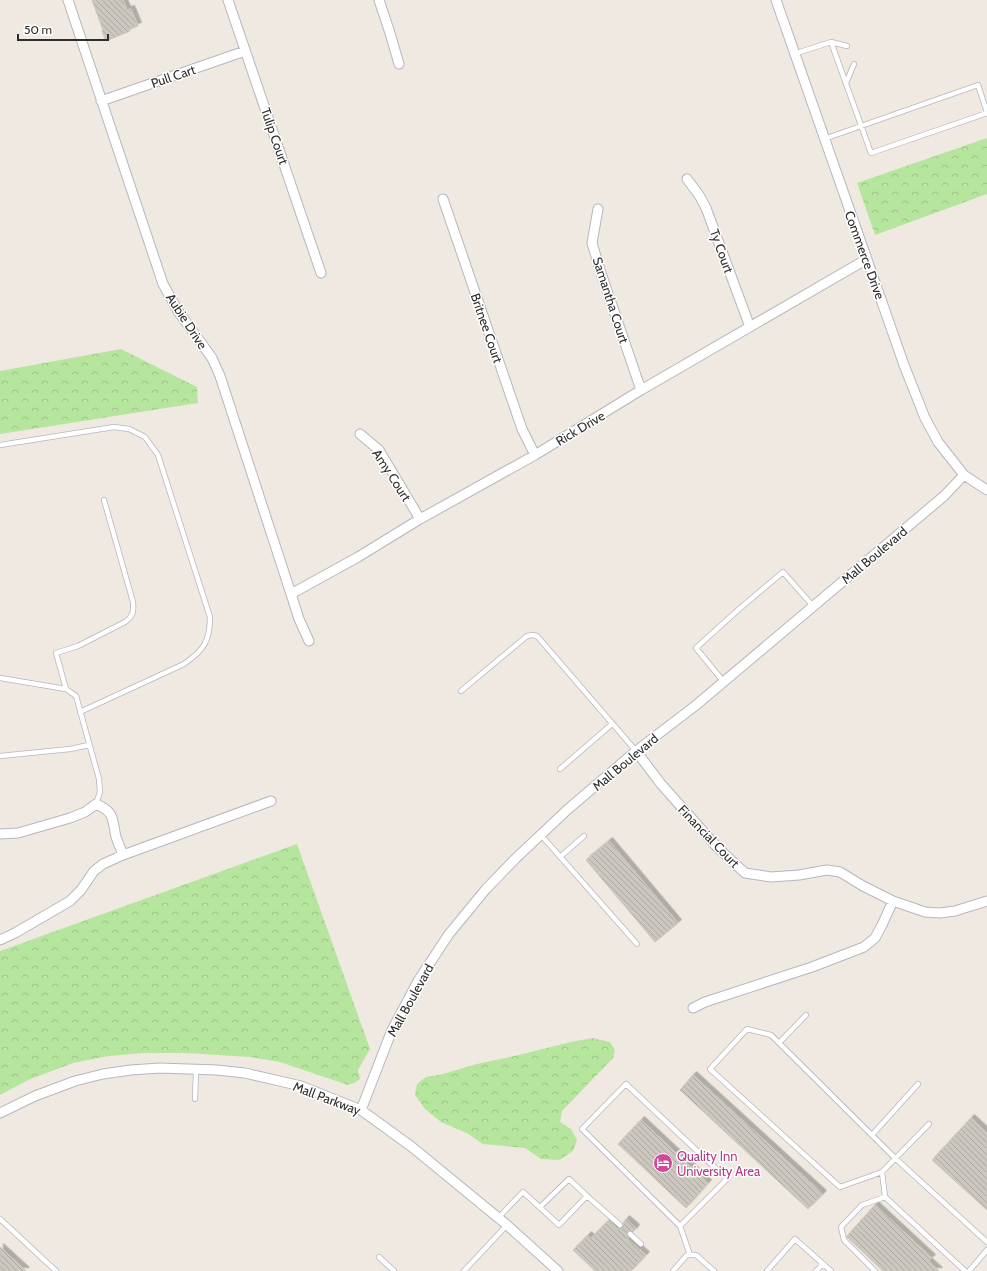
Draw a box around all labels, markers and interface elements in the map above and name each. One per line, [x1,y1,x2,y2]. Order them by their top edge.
scale bar [18,16,108,42]
text: 50 m [24,22,52,37]
street label: Pull Cart [149,61,198,91]
street label: Tulip Court [258,106,292,167]
street label: Commerce Drive [842,209,889,302]
street label: Ty Court [707,227,738,276]
street label: Samantha Court [590,255,633,346]
street label: Aubie Drive [163,290,211,352]
street label: Britnee Court [468,291,507,366]
street label: Rick Drive [553,407,608,449]
street label: Amy Court [369,446,415,505]
street label: Mall Boulevard [838,523,910,587]
street label: Mall Boulevard [589,730,661,794]
street label: Financial Court [675,801,743,871]
street label: Mall Boulevard [383,961,437,1039]
street label: Mall Parkway [291,1078,363,1118]
place label: Quality Inn University Area [677,1148,761,1179]
hotel icon: Quality Inn University Area [652,1152,674,1174]

